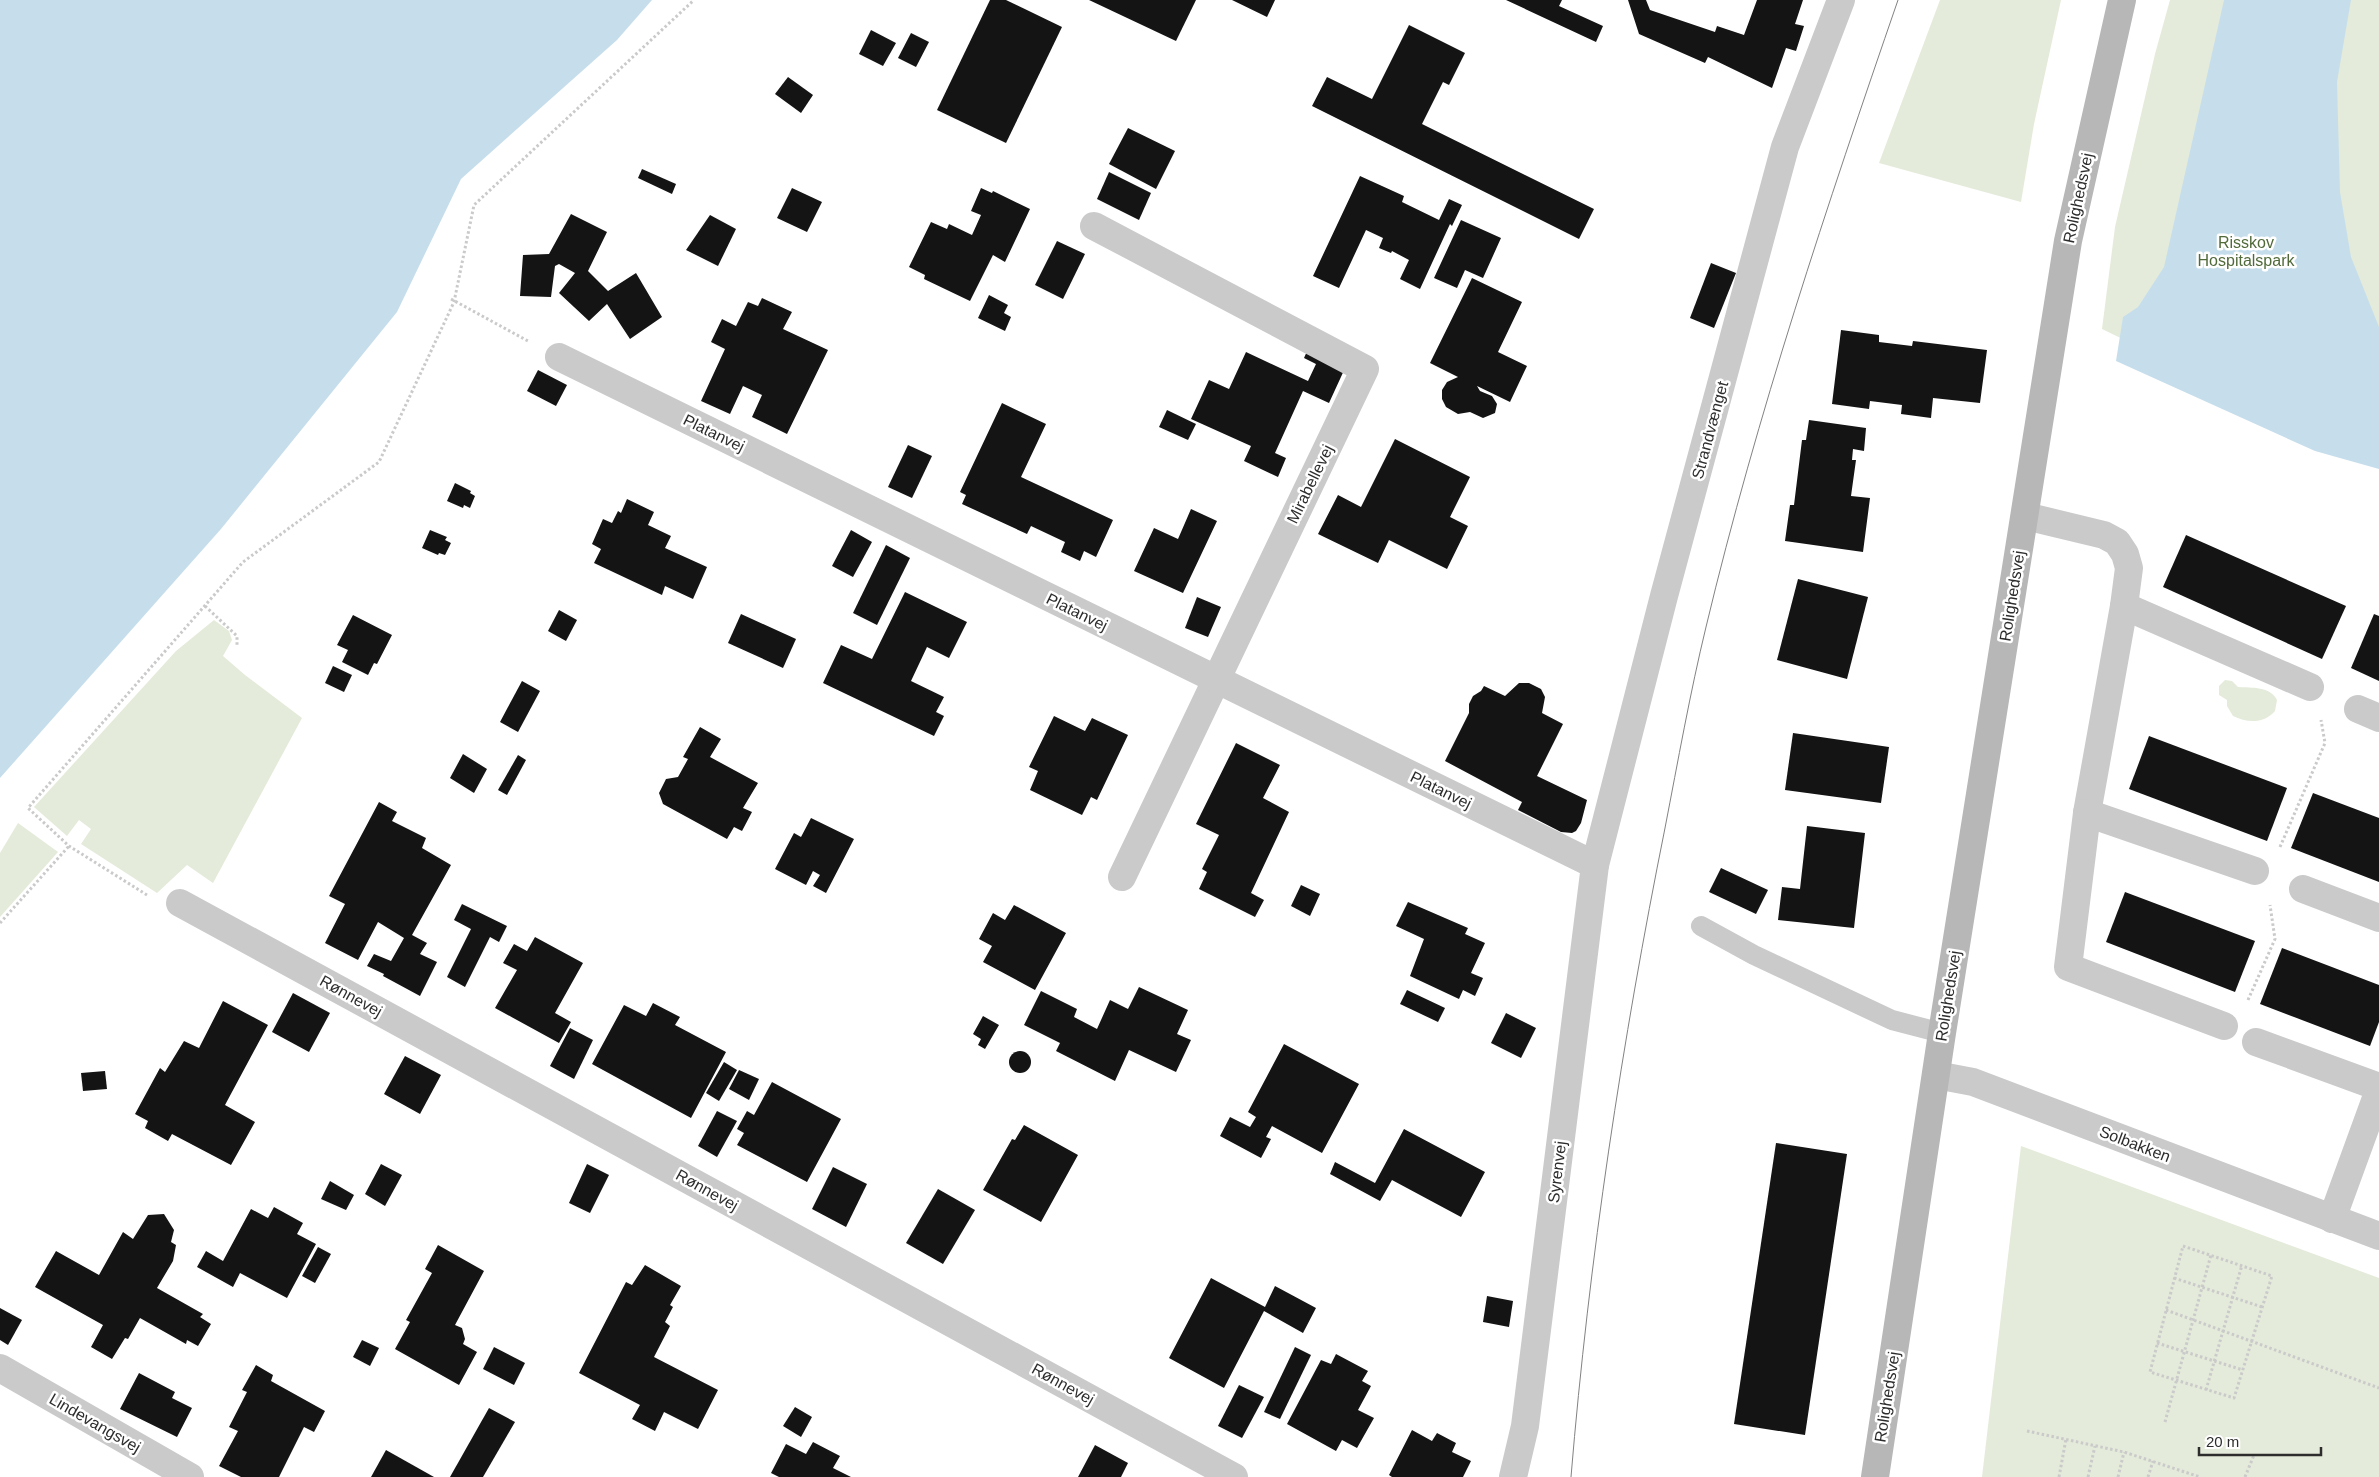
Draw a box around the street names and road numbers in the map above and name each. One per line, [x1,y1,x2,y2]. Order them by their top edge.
street label: Rolighedsvej [2060,151,2096,245]
street label: Strandvænget [1689,379,1731,481]
street label: Platanvej [681,411,747,455]
street label: Mirabellevej [1284,442,1336,526]
street label: Rolighedsvej [1996,549,2028,643]
street label: Platanvej [1044,590,1110,634]
street label: Platanvej [1408,768,1474,812]
street label: Rolighedsvej [1932,949,1964,1043]
street label: Rønnevej [317,972,385,1020]
street label: Solbakken [2097,1123,2173,1165]
street label: Syrenvej [1545,1140,1569,1204]
street label: Rønnevej [673,1166,741,1214]
street label: Rolighedsvej [1871,1350,1903,1444]
street label: Rønnevej [1029,1360,1097,1408]
street label: Lindevangsvej [46,1390,144,1456]

